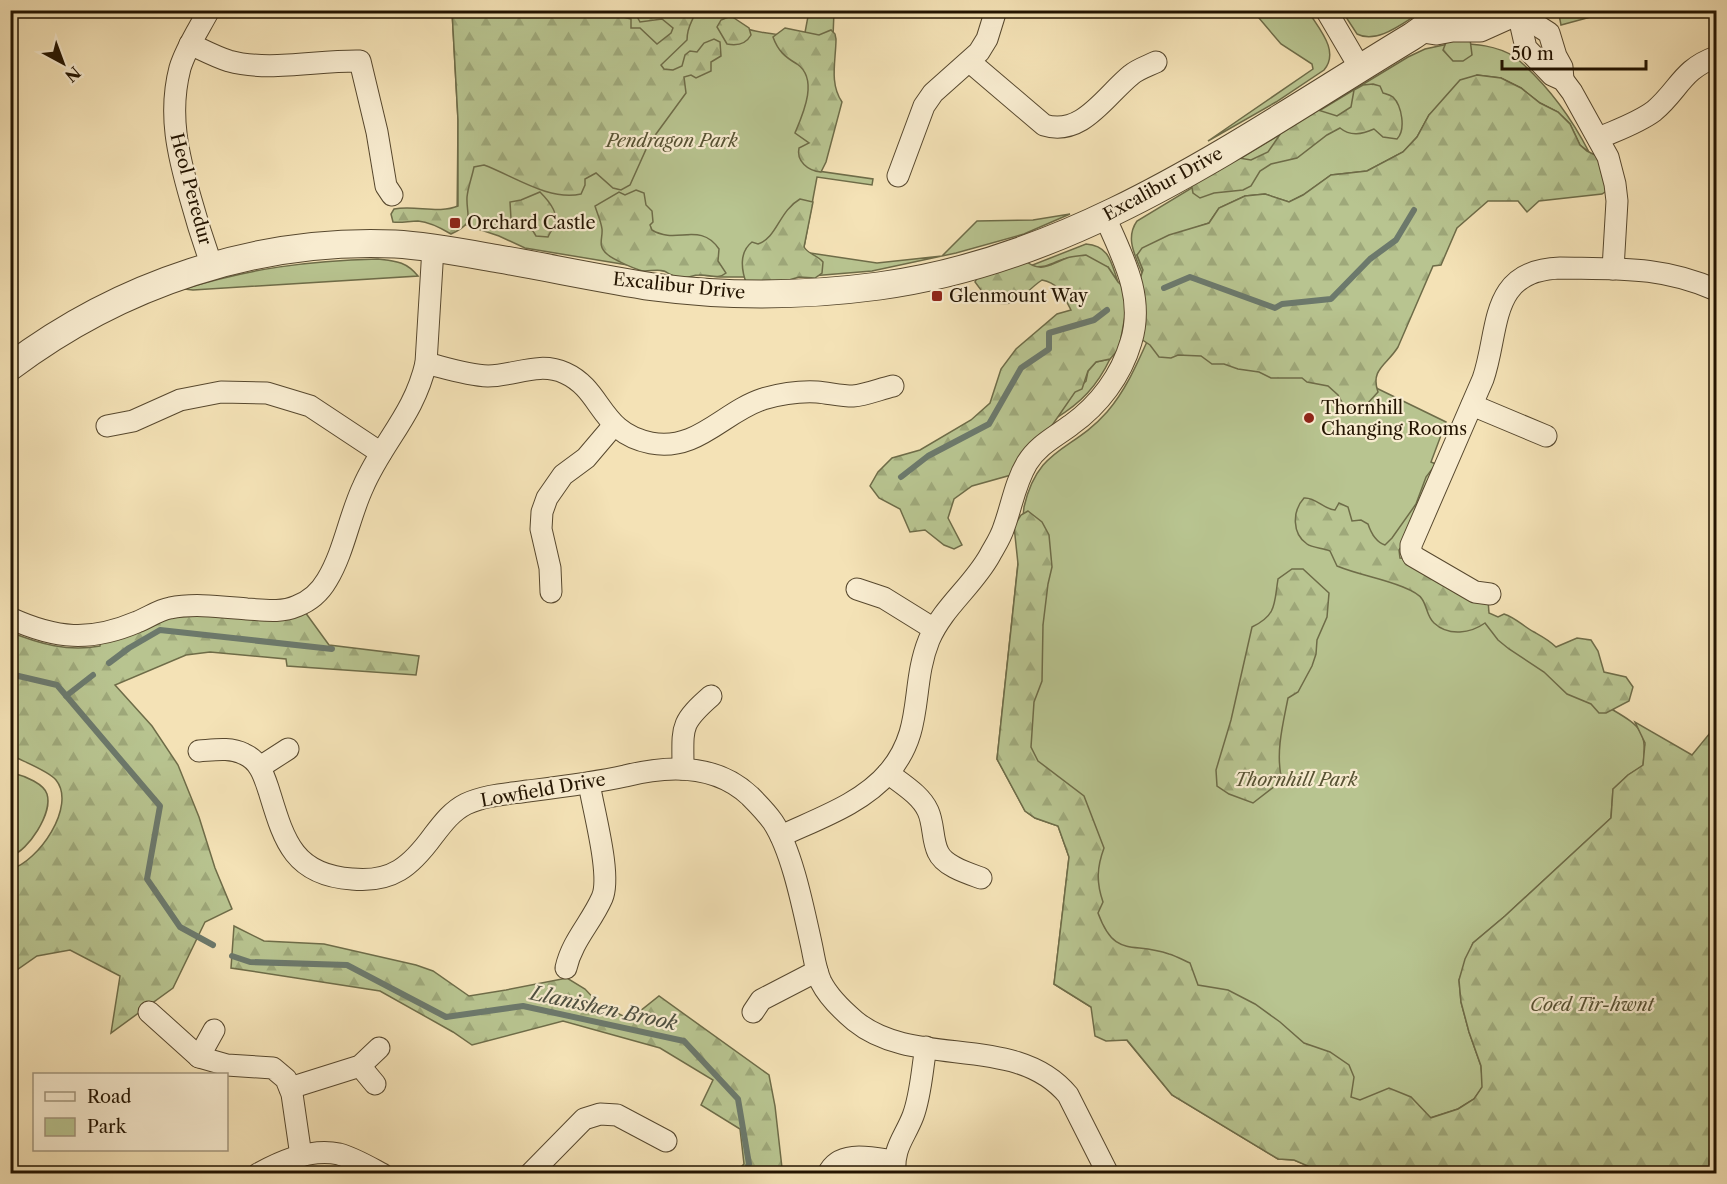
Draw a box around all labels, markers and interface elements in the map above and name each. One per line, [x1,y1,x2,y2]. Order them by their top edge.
north arrow [33,33,93,93]
scale bar [1502,33,1646,71]
text: 50 m [1511,43,1554,65]
text: N [61,62,85,86]
park label: Pendragon Park [604,130,738,152]
street label: Heol Peredur [166,131,217,248]
street label: Excalibur Drive [1099,142,1227,226]
place label: Orchard Castle [467,212,596,234]
marker: Orchard Castle [448,216,462,230]
street label: Excalibur Drive [612,268,746,304]
place label: Glenmount Way [949,285,1089,307]
marker: Glenmount Way [930,289,944,303]
place label: Thornhill Changing Rooms [1321,397,1467,440]
marker: Thornhill Changing Rooms [1302,411,1316,425]
street label: Lowfield Drive [479,768,607,812]
park label: Thornhill Park [1234,769,1358,791]
water label: Llanishen Brook [526,980,680,1035]
park label: Coed Tir-hwnt [1530,994,1655,1016]
legend [33,1073,228,1151]
text: Road [87,1086,132,1108]
text: Park [87,1116,128,1138]

